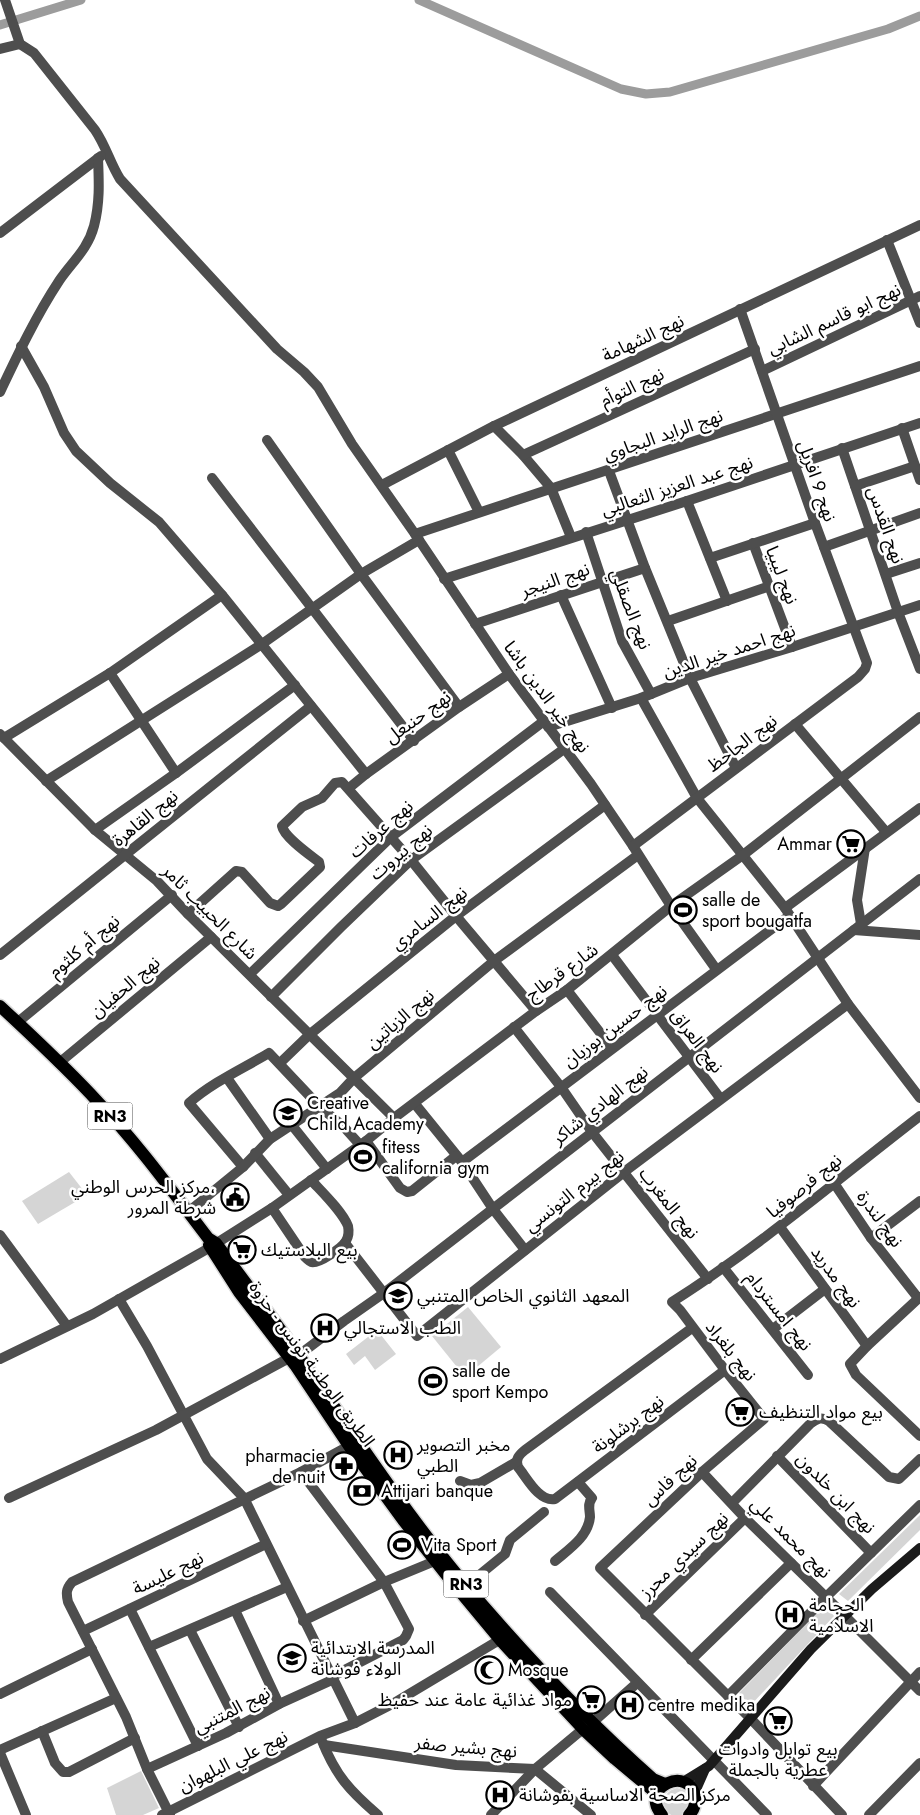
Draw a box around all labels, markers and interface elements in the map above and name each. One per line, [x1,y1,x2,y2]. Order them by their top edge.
street label: نهج ابو قاسم الشابي [763,277,905,361]
street label: نهج الشهامة [598,308,688,368]
street label: نهج التوأم [596,361,669,414]
street label: نهج الرايد البجاوي [600,402,726,468]
street label: نهج 9 افريل [791,437,843,525]
street label: نهج عبد العزيز الثعالبي [598,449,756,523]
street label: نهج القدس [861,483,911,567]
street label: نهج ليبيا [759,542,805,608]
street label: نهج النيجر [516,556,593,604]
street label: نهج الصقلي [604,565,658,653]
street label: نهج احمد خير الدين [659,617,799,685]
street label: نهج خير الدين باشا [497,636,597,758]
street label: نهج حنبعل [379,684,457,750]
street label: نهج الجاحظ [701,708,783,778]
street label: نهج القاهرة [106,783,184,853]
street label: نهج عرفات [343,794,419,864]
street label: نهج بيروت [364,818,438,886]
supermarket icon: Ammar [836,829,866,859]
place label: Ammar [777,831,833,857]
street label: شارع الحبيب ثامر [155,858,264,966]
street label: نهج السامري [385,880,473,956]
place label: salle de sport bougatfa [702,887,812,934]
sports icon: salle de sport bougatfa [668,895,698,925]
street label: نهج أم كلثوم [43,908,126,984]
street label: شارع قرطاج [520,937,604,1008]
street label: نهج الحفيان [84,950,166,1024]
street label: نهج حسين بوزيان [557,978,673,1074]
street label: نهج الزياتين [360,983,440,1055]
street label: نهج العراق [664,1004,730,1078]
street label: نهج الهادي شاكر [546,1059,654,1152]
place label: Creative Child Academy [307,1090,424,1137]
school or university icon: Creative Child Academy [273,1098,303,1128]
road number: RN3 [88,1102,132,1130]
place label: fitess california gym [382,1134,490,1181]
sports icon: fitess california gym [348,1142,378,1172]
street label: نهج بيرم التونسي [518,1144,630,1239]
street label: نهج فرصوفيا [761,1147,847,1225]
street label: نهج المغرب [633,1162,705,1244]
place label: مركز الحرس الوطني، شرطة المرور [71,1174,216,1221]
public building icon: مركز الحرس الوطني، شرطة المرور [220,1182,250,1212]
street label: نهج لندرة [850,1185,910,1253]
supermarket icon: بيع البلاستيك [227,1235,257,1265]
place label: بيع البلاستيك [261,1237,358,1264]
street label: نهج مدريد [805,1241,867,1313]
street label: نهج امستردام [739,1266,818,1357]
street label: الطريق الوطنية تونس - حزوة [243,1276,381,1452]
school or university icon: المعهد الثانوي الخاص المتنبي [383,1281,413,1311]
place label: المعهد الثانوي الخاص المتنبي [417,1283,629,1309]
hospital icon: الطب الاستجالي [310,1313,340,1343]
place label: الطب الاستجالي [344,1315,461,1341]
street label: نهج بلغراد [699,1315,763,1387]
place label: salle de sport Kempo [452,1358,548,1405]
sports icon: salle de sport Kempo [418,1366,448,1396]
street label: نهج برشلونة [587,1388,669,1460]
supermarket icon: بيع مواد التنظيف [725,1397,755,1427]
place label: بيع مواد التنظيف [759,1399,883,1426]
place label: مخبر التصوير الطبي [416,1432,510,1479]
hospital icon: مخبر التصوير الطبي [383,1440,413,1470]
place label: pharmacie de nuit [245,1443,326,1490]
street label: نهج ابن خلدون [790,1446,882,1540]
street label: نهج فاس [637,1448,703,1512]
pharmacy icon: pharmacie de nuit [329,1451,359,1481]
bank icon: Attijari banque [347,1476,377,1506]
place label: Attijari banque [381,1478,493,1504]
street label: نهج محمد علي [745,1492,837,1584]
street label: نهج سيدي محرز [633,1506,735,1605]
sports icon: Vita Sport [387,1530,417,1560]
place label: Vita Sport [421,1532,497,1558]
street label: نهج عليسة [128,1545,208,1601]
road number: RN3 [444,1570,488,1598]
place label: الحجامة الاسلامية [809,1592,874,1639]
hospital icon: الحجامة الاسلامية [775,1600,805,1630]
place label: المدرسة الابتدائية الولاء فوشانة [311,1635,435,1682]
school or university icon: المدرسة الابتدائية الولاء فوشانة [277,1643,307,1673]
mosque icon: Mosque [474,1655,504,1685]
place label: Mosque [508,1657,569,1683]
street label: نهج المتنبي [189,1680,275,1741]
supermarket icon: مواد غذائية عامة عند حفيظ [576,1685,606,1715]
place label: مواد غذائية عامة عند حفيظ [378,1687,572,1713]
hospital icon: centre medika [614,1690,644,1720]
place label: centre medika [648,1692,755,1718]
supermarket icon: بيع توابل وادوات عطرية بالجملة [763,1706,793,1736]
street label: نهج علي البلهوان [174,1723,292,1799]
street label: نهج بشير صفر [413,1729,518,1764]
place label: بيع توابل وادوات عطرية بالجملة [718,1736,838,1783]
hospital icon: مركز الصحة الاساسية بفوشانة [485,1780,515,1810]
place label: مركز الصحة الاساسية بفوشانة [519,1782,731,1808]

